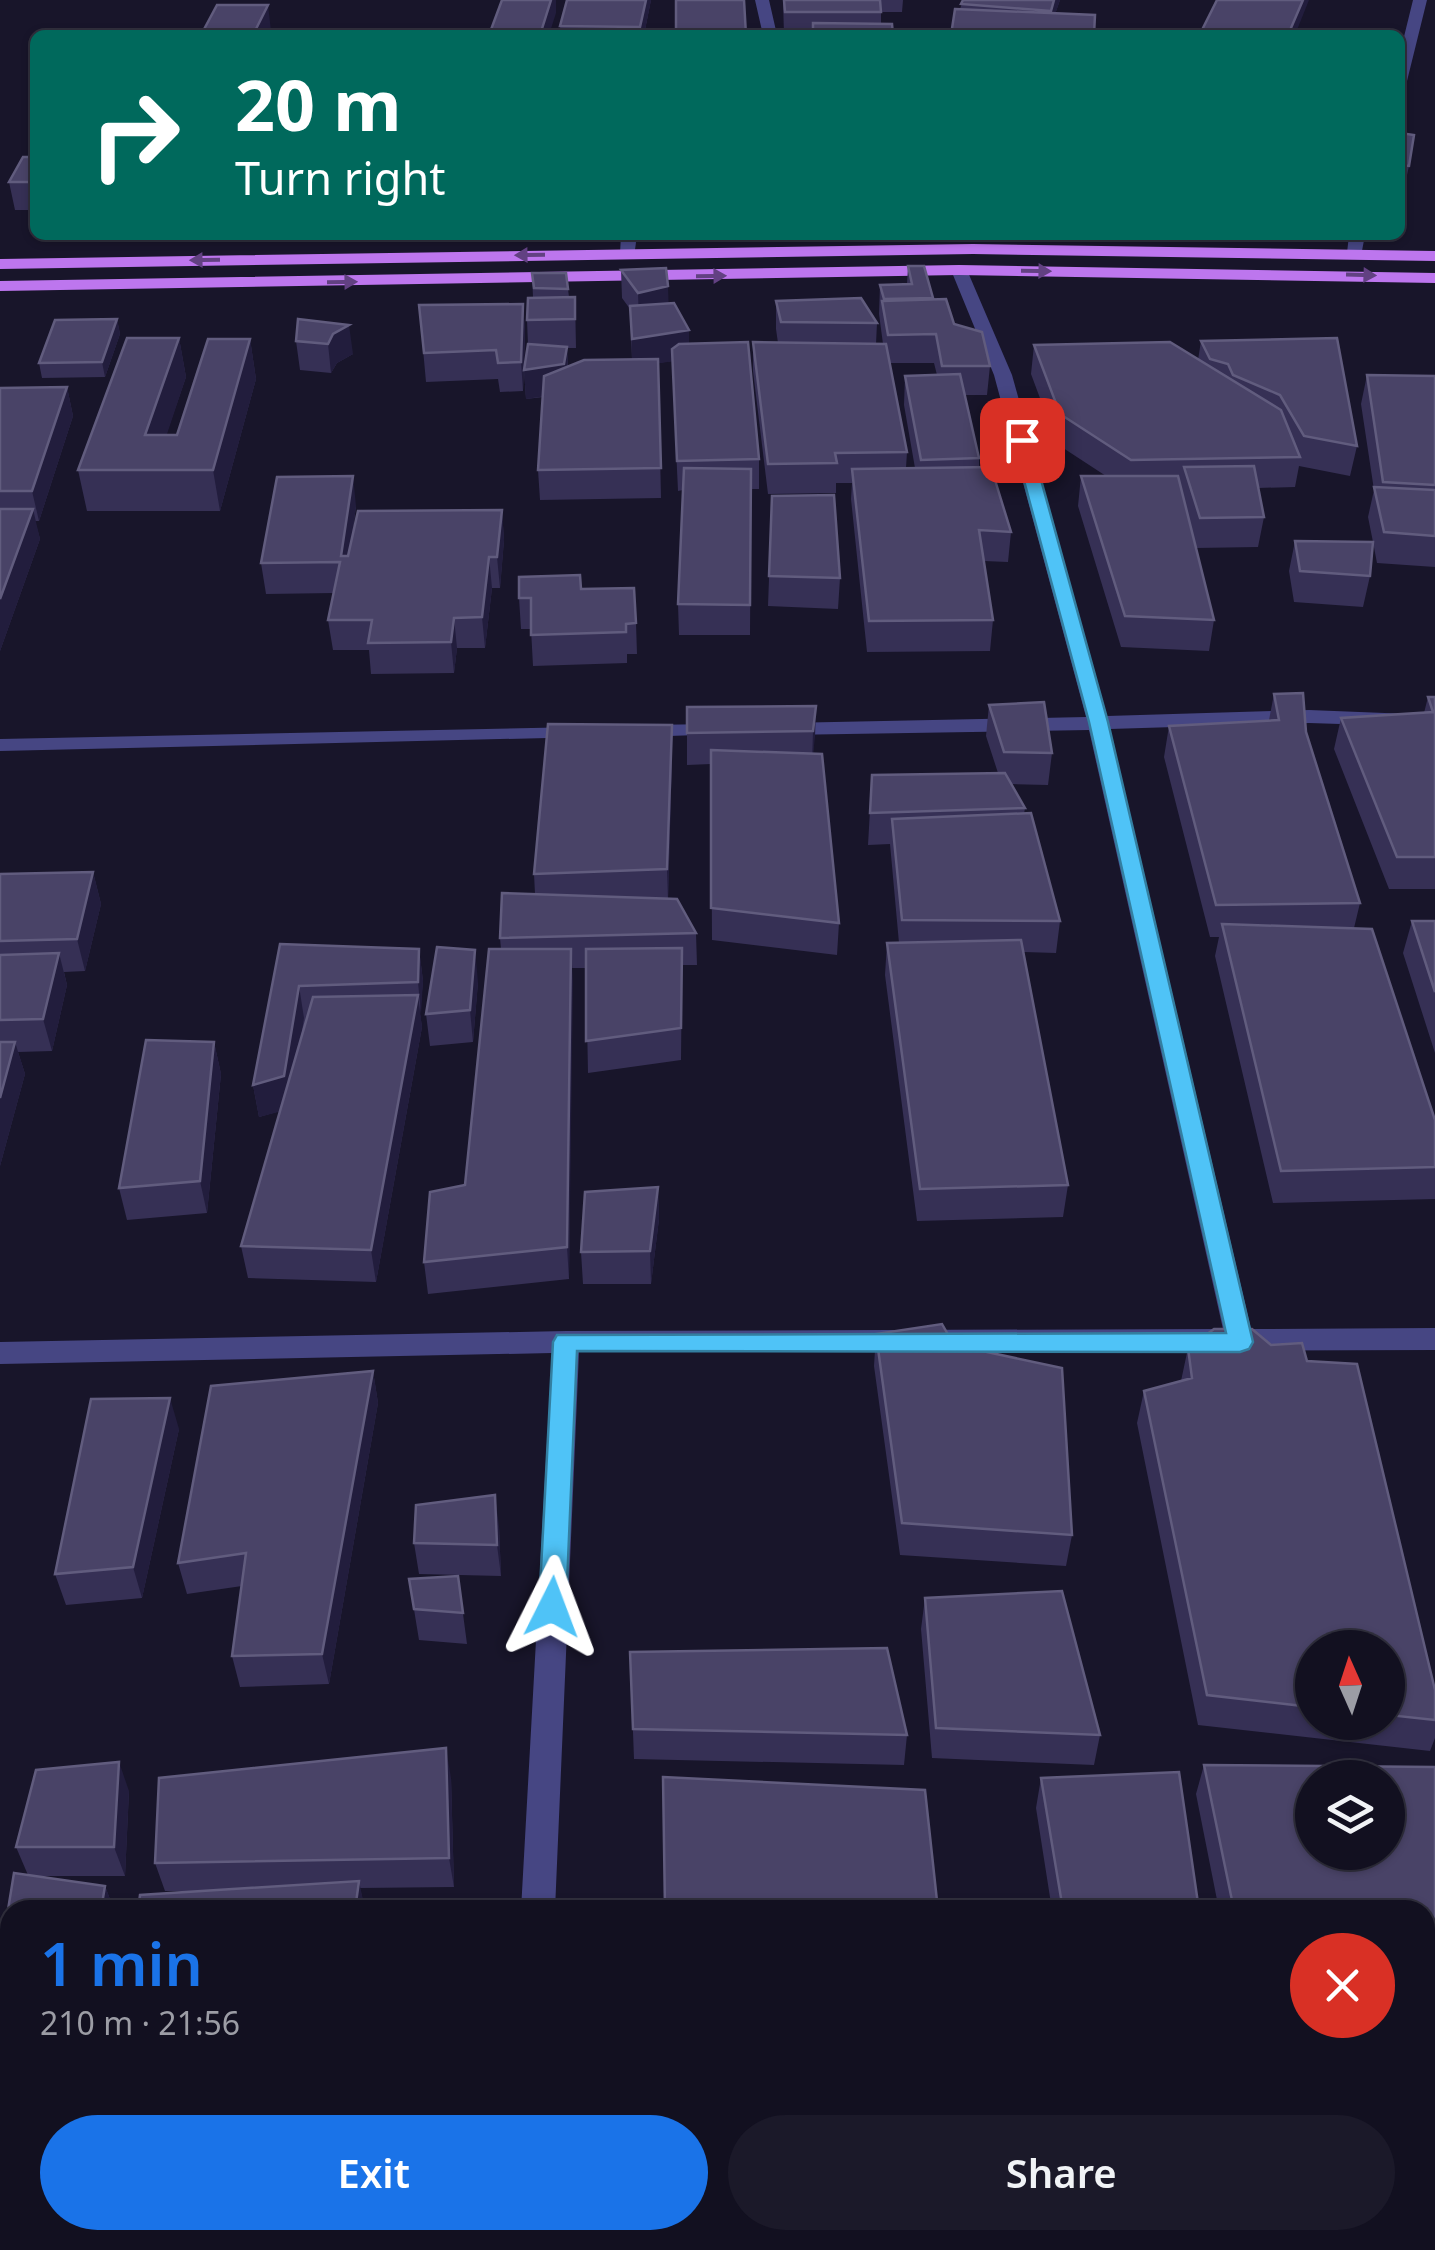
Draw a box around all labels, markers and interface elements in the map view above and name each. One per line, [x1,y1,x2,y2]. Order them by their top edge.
text: 20 m [235,56,402,152]
icon: right [70,70,200,200]
text: Turn right [235,147,446,208]
one-way arrow [514,248,546,264]
one-way arrow [189,253,221,269]
one-way arrow [1020,263,1052,279]
one-way arrow [695,267,727,283]
one-way arrow [1345,267,1377,283]
one-way arrow [327,273,359,289]
pin [980,398,1065,483]
icon: arrive [995,413,1050,468]
position arrow [500,1555,604,1659]
north arrow [1295,1630,1405,1740]
map controls [1295,1630,1405,1870]
button: layers [1295,1760,1405,1870]
text: 1 min [40,1922,203,2004]
button: close [1290,1933,1395,2038]
text: 210 m · 21:56 [40,2001,240,2044]
button: Exit [40,2115,708,2230]
button: Share [728,2115,1395,2230]

